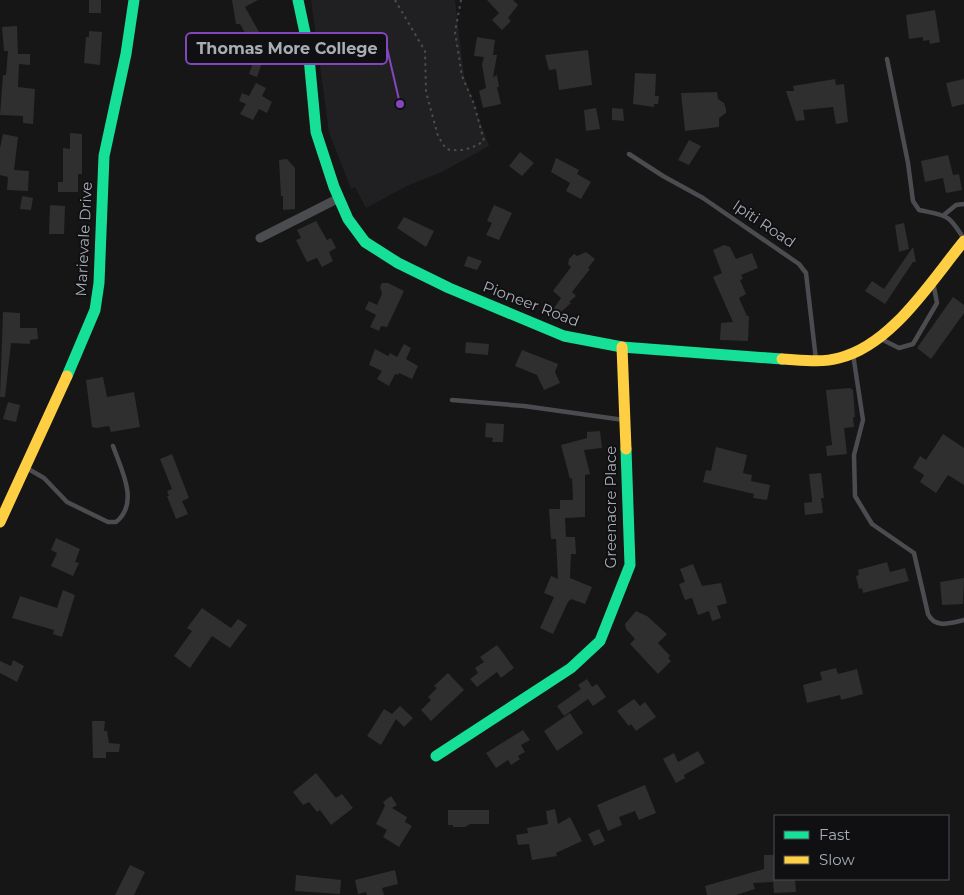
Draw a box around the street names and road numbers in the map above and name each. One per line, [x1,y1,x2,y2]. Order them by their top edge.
street label: Marievale Drive [71,181,96,297]
street label: Ipiti Road [729,196,799,252]
street label: Pioneer Road [480,276,582,331]
street label: Greenacre Place [601,446,620,568]

